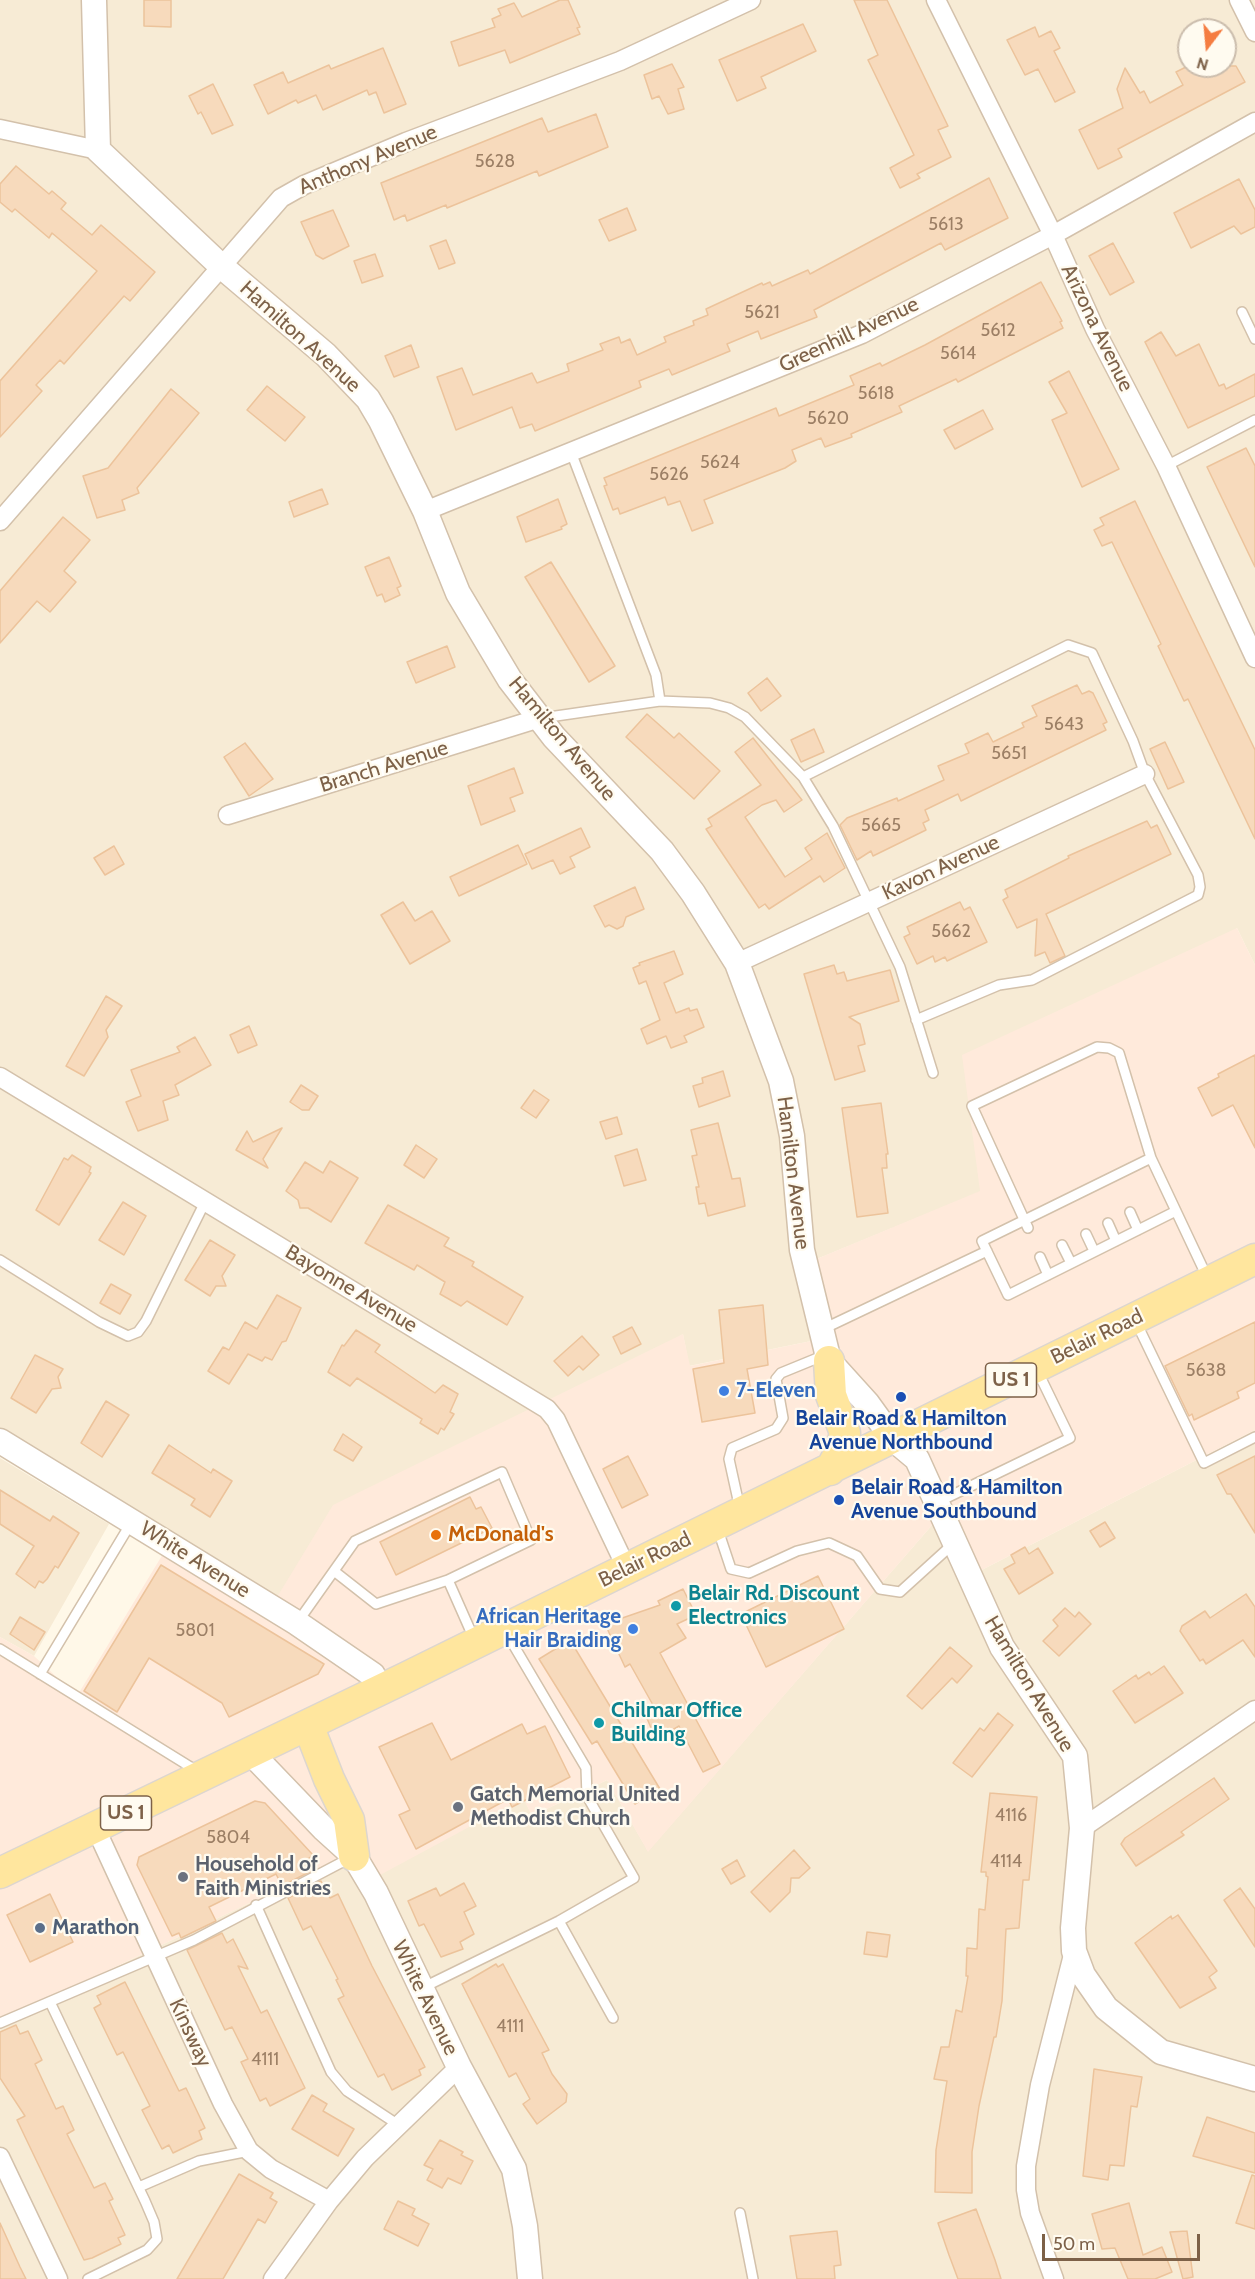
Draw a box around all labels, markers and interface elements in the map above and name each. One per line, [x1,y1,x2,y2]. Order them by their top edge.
north arrow [1177,18,1237,78]
text: N [1194,53,1211,75]
street label: Anthony Avenue [295,120,441,200]
house number: 5628 [475,151,515,173]
house number: 5613 [928,214,964,236]
street label: Arizona Avenue [1055,260,1139,396]
street label: Hamilton Avenue [234,276,366,398]
street label: Greenhill Avenue [775,292,923,378]
house number: 5621 [744,302,780,324]
house number: 5612 [980,320,1016,342]
house number: 5614 [940,343,976,365]
house number: 5618 [858,383,894,405]
house number: 5620 [807,408,849,430]
house number: 5624 [700,452,740,474]
house number: 5626 [649,464,689,486]
street label: Hamilton Avenue [503,672,621,806]
house number: 5643 [1044,714,1084,736]
street label: Branch Avenue [317,736,451,798]
house number: 5651 [991,743,1027,765]
house number: 5665 [861,815,901,837]
street label: Kavon Avenue [878,830,1004,906]
house number: 5662 [931,921,971,943]
street label: Hamilton Avenue [771,1095,815,1251]
street label: Bayonne Avenue [280,1240,422,1338]
street label: Belair Road [1047,1304,1147,1370]
house number: 5638 [1186,1360,1226,1382]
road number: US 1 [986,1363,1036,1397]
place label: 7-Eleven [736,1378,816,1404]
marker: 7-Eleven [717,1384,731,1398]
marker: Belair Road & Hamilton Avenue Northbound [894,1390,908,1404]
place label: Belair Road & Hamilton Avenue Northbound [795,1406,1007,1456]
place label: Belair Road & Hamilton Avenue Southbound [851,1475,1062,1525]
marker: Belair Road & Hamilton Avenue Southbound [832,1493,846,1507]
street label: White Avenue [135,1516,255,1604]
place label: McDonald's [448,1522,554,1548]
street label: Belair Road [595,1527,695,1593]
marker: McDonald's [429,1528,443,1542]
place label: Belair Rd. Discount Electronics [688,1581,859,1631]
marker: Belair Rd. Discount Electronics [669,1599,683,1613]
place label: African Heritage Hair Braiding [476,1604,621,1654]
street label: Hamilton Avenue [979,1612,1079,1756]
house number: 5801 [175,1620,215,1642]
marker: African Heritage Hair Braiding [626,1622,640,1636]
place label: Chilmar Office Building [611,1698,742,1748]
marker: Chilmar Office Building [592,1716,606,1730]
place label: Gatch Memorial United Methodist Church [470,1782,680,1832]
road number: US 1 [100,1796,152,1830]
marker: Gatch Memorial United Methodist Church [451,1800,465,1814]
house number: 4116 [995,1805,1027,1827]
house number: 5804 [206,1827,250,1849]
house number: 4114 [990,1851,1022,1873]
place label: Household of Faith Ministries [195,1852,331,1902]
marker: Household of Faith Ministries [176,1870,190,1884]
place label: Marathon [52,1915,139,1941]
marker: Marathon [33,1921,47,1935]
street label: White Avenue [386,1936,464,2060]
street label: Kinsway [163,1995,217,2071]
house number: 4111 [496,2016,524,2038]
house number: 4111 [251,2049,279,2071]
scale bar [1045,2222,1202,2260]
text: 50 m [1053,2233,1095,2255]

